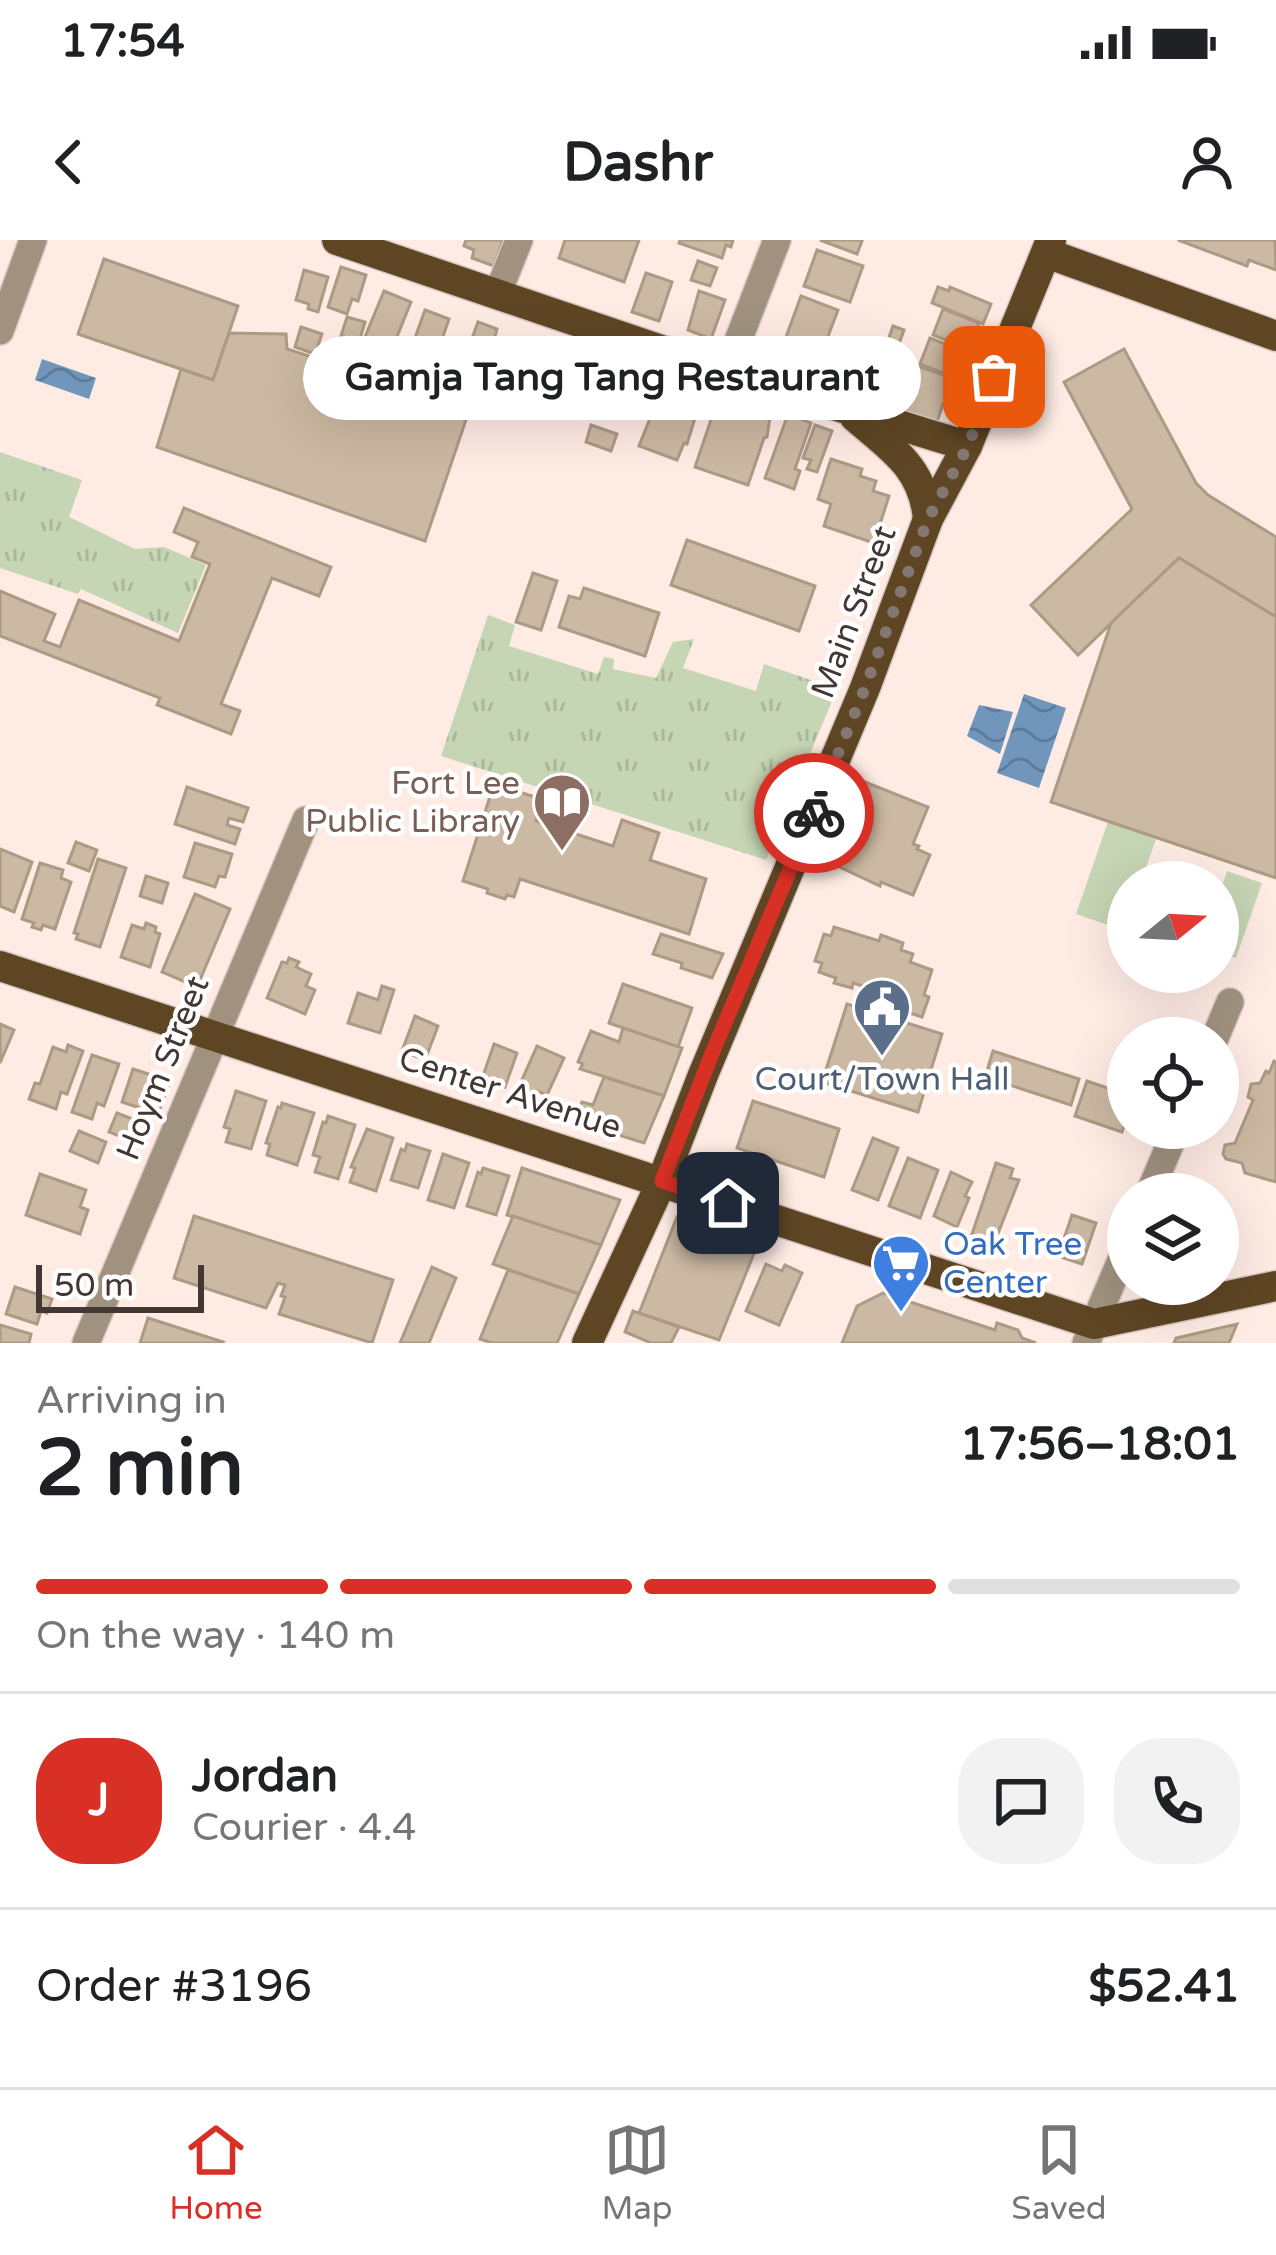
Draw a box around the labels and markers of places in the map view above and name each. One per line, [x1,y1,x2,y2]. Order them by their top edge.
pin [943,326,1045,428]
callout: Gamja Tang Tang Restaurant [304,335,922,419]
place label: Fort Lee Public Library [305,764,520,841]
library icon: Fort Lee Public Library [531,771,593,853]
public building icon: Court/Town Hall [851,976,913,1058]
place label: Court/Town Hall [755,1060,1009,1099]
pin [677,1152,779,1254]
place label: Oak Tree Center [943,1225,1082,1302]
supermarket icon: Oak Tree Center [870,1232,932,1314]

